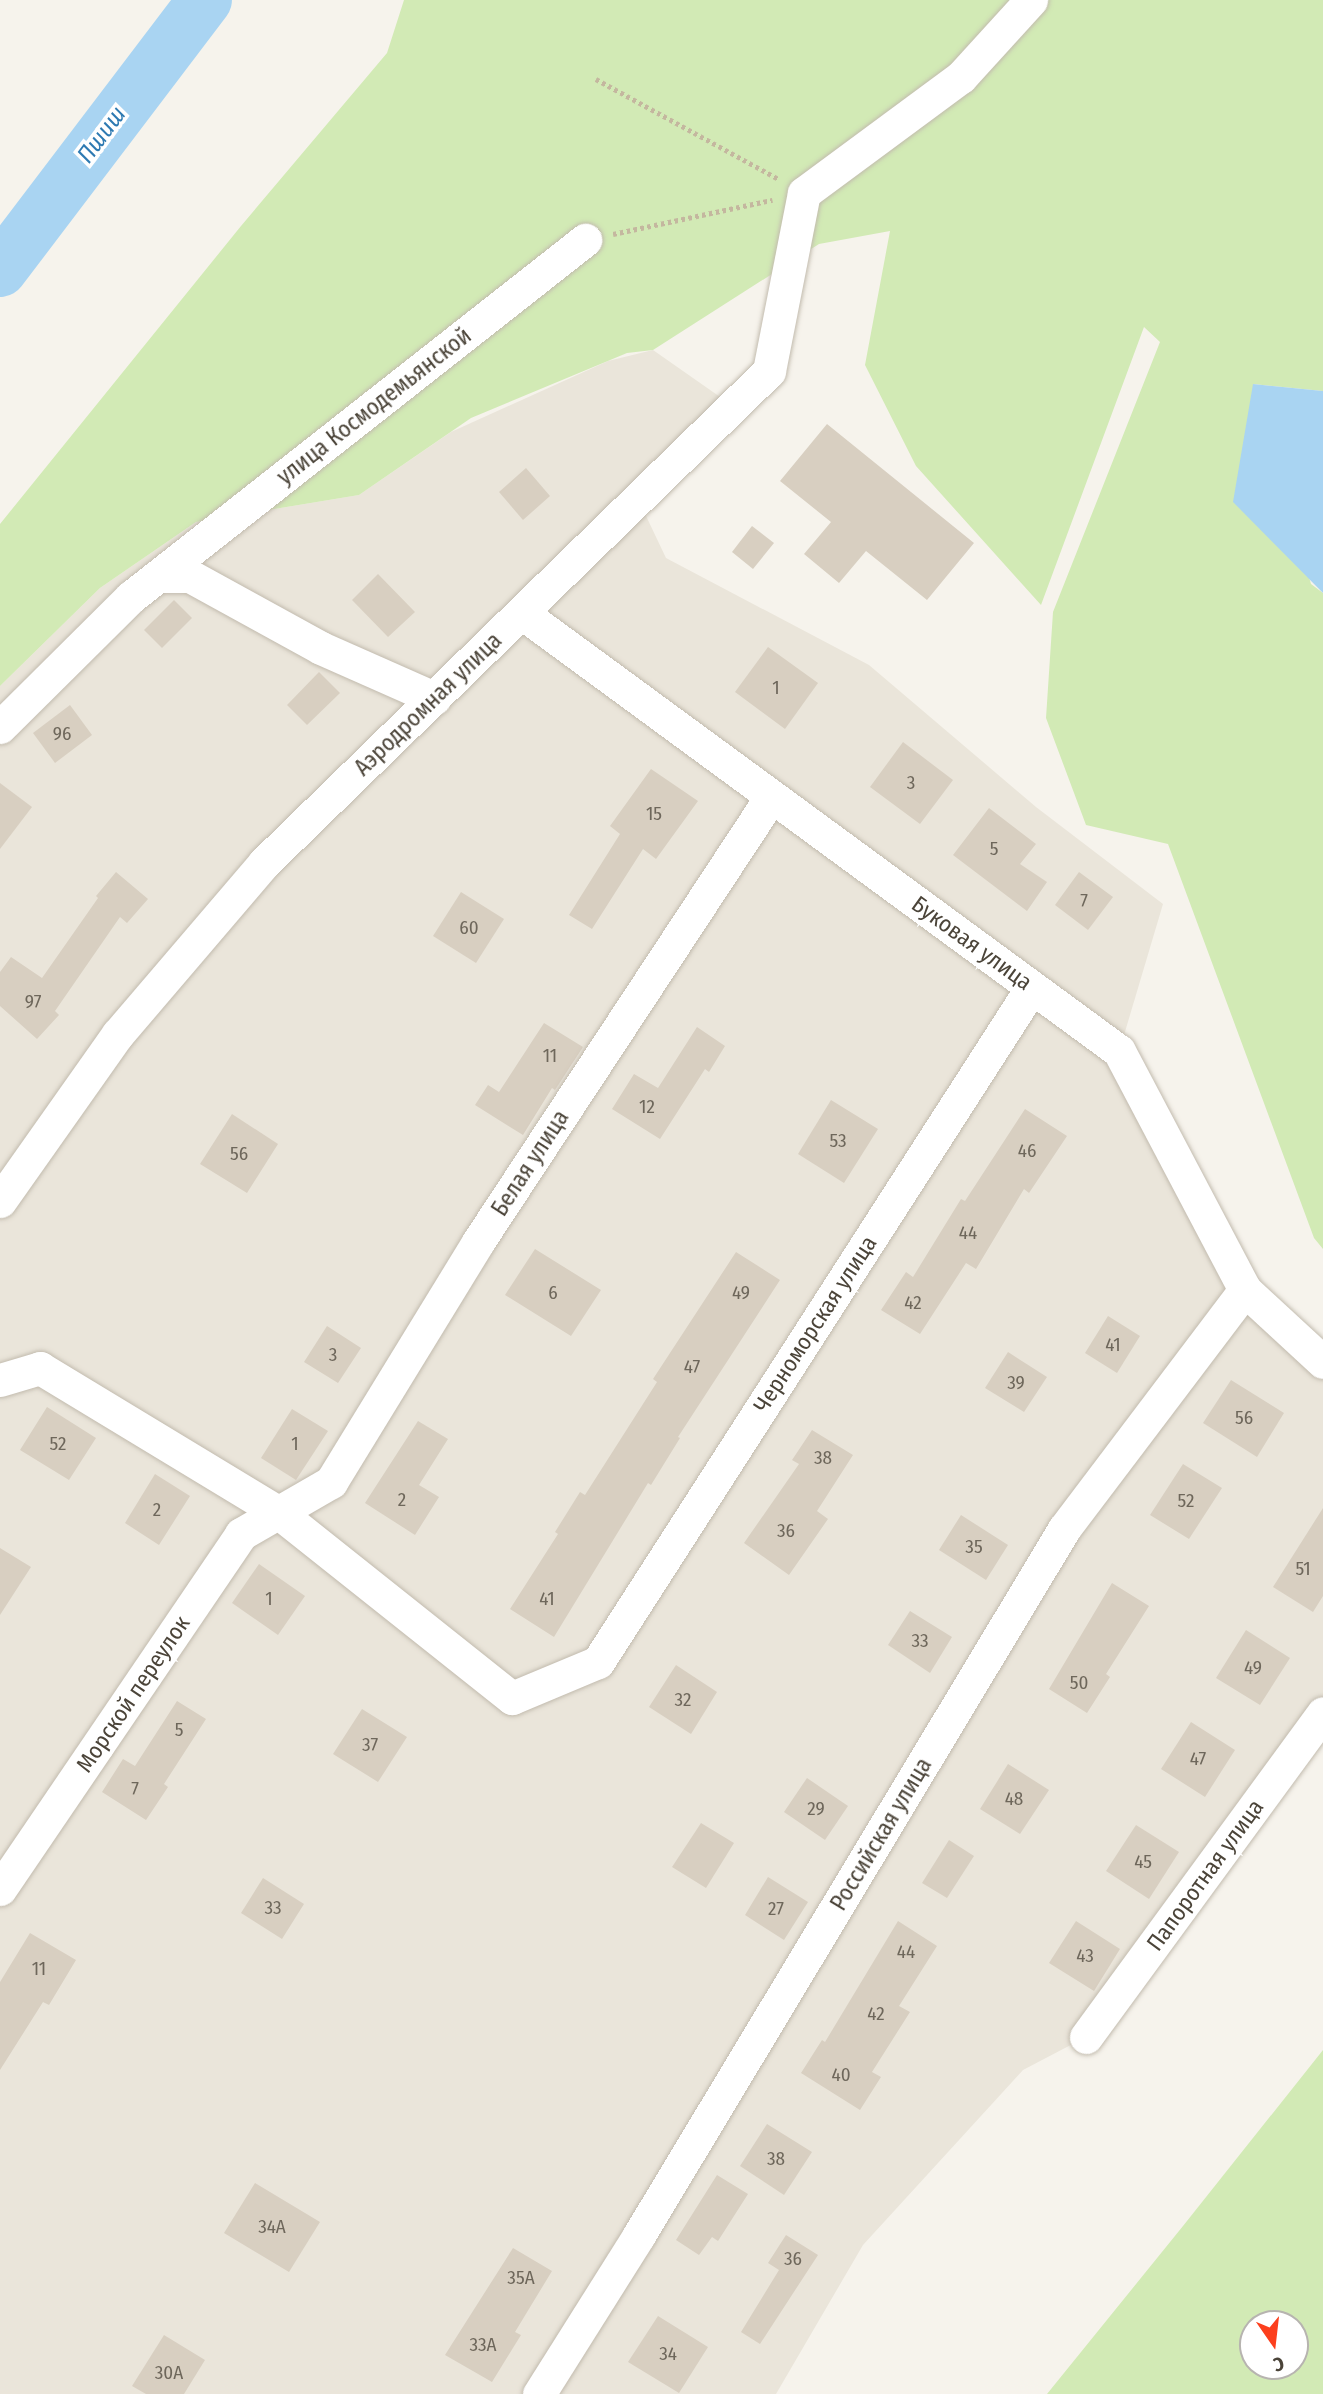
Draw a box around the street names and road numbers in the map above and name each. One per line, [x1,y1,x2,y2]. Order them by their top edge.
street label: улица Космодемьянской [271,322,477,490]
street label: Аэродромная улица [349,627,507,781]
street label: Буковая улица [906,890,1038,996]
street label: Белая улица [486,1105,574,1221]
street label: Черноморская улица [748,1231,882,1417]
street label: Морской переулок [70,1611,196,1777]
street label: Российская улица [825,1753,937,1915]
street label: Папоротная улица [1141,1794,1269,1956]

